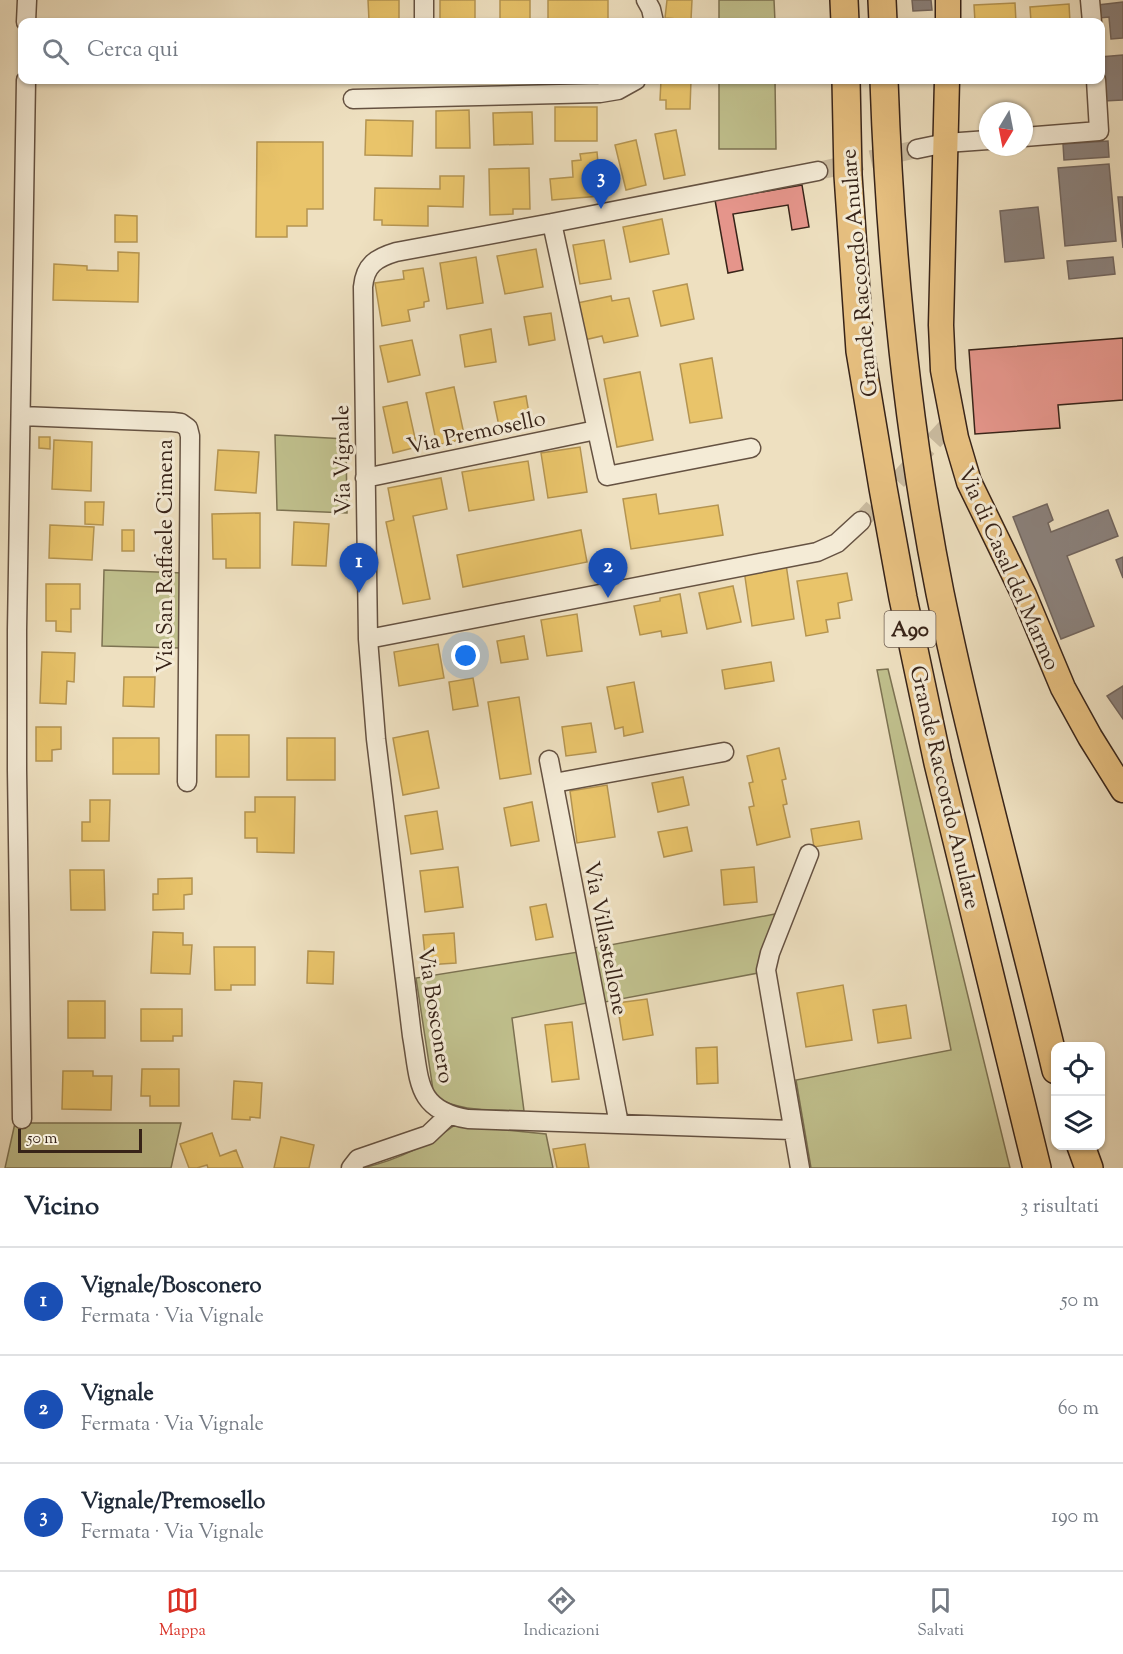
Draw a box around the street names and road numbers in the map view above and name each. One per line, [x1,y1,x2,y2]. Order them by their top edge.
street label: Grande Raccordo Anulare [834,147,888,398]
street label: Via Premosello [404,404,549,464]
street label: Via Vignale [327,405,361,515]
street label: Via San Raffaele Cimena [151,439,183,673]
street label: Via di Casal del Marmo [948,462,1067,676]
road number: A90 [884,611,936,647]
street label: Grande Raccordo Anulare [899,663,987,913]
street label: Via Villastellone [573,859,635,1018]
street label: Via Bosconero [407,945,461,1086]

